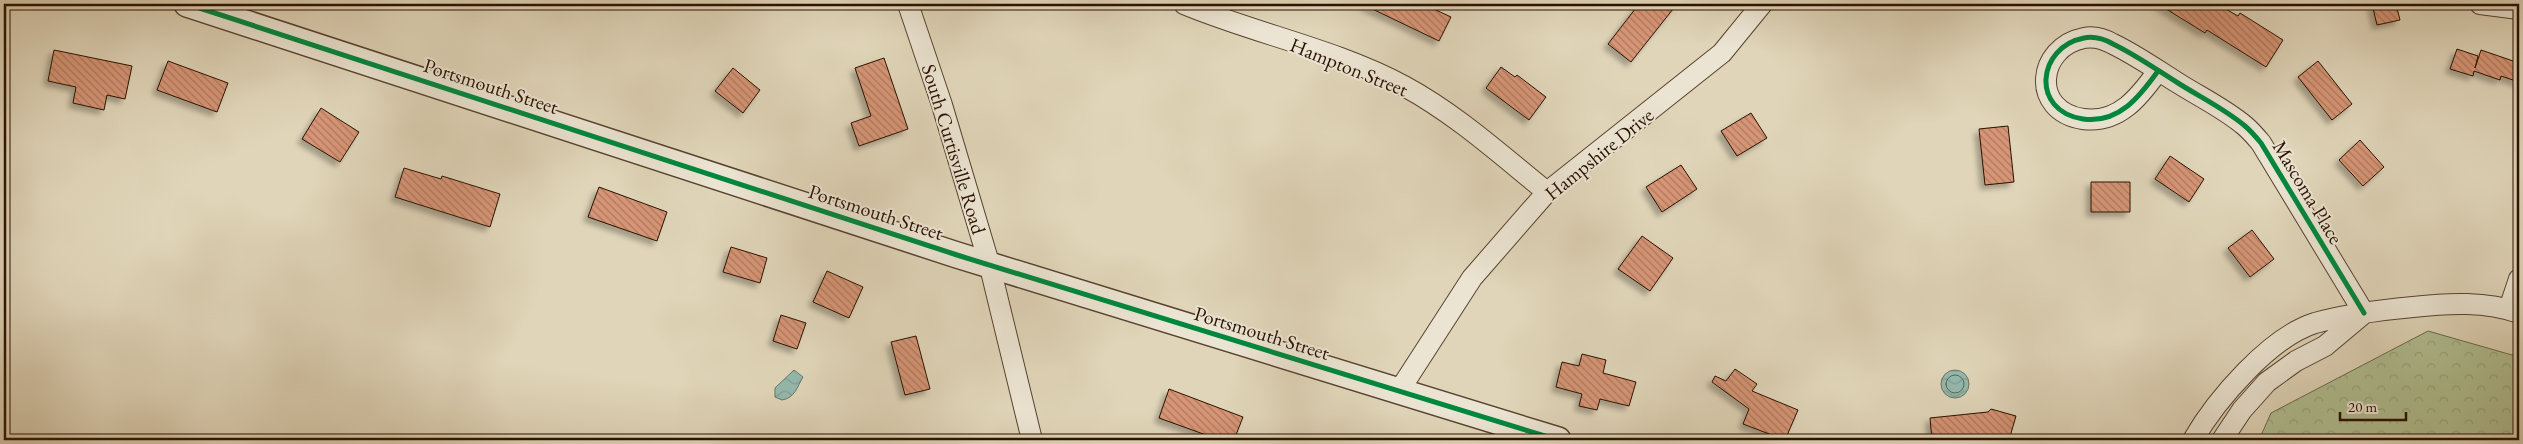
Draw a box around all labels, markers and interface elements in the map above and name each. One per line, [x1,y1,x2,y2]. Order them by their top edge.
street label: Hampton Street [1286,32,1412,103]
street label: Portsmouth Street [420,52,562,120]
street label: South Curtisville Road [916,61,992,238]
street label: Hampshire Drive [1539,102,1659,206]
street label: Mascoma Place [2267,135,2349,249]
street label: Portsmouth Street [805,178,947,246]
street label: Portsmouth Street [1191,300,1333,366]
scale bar [2340,389,2407,421]
text: 20 m [2348,397,2377,416]

